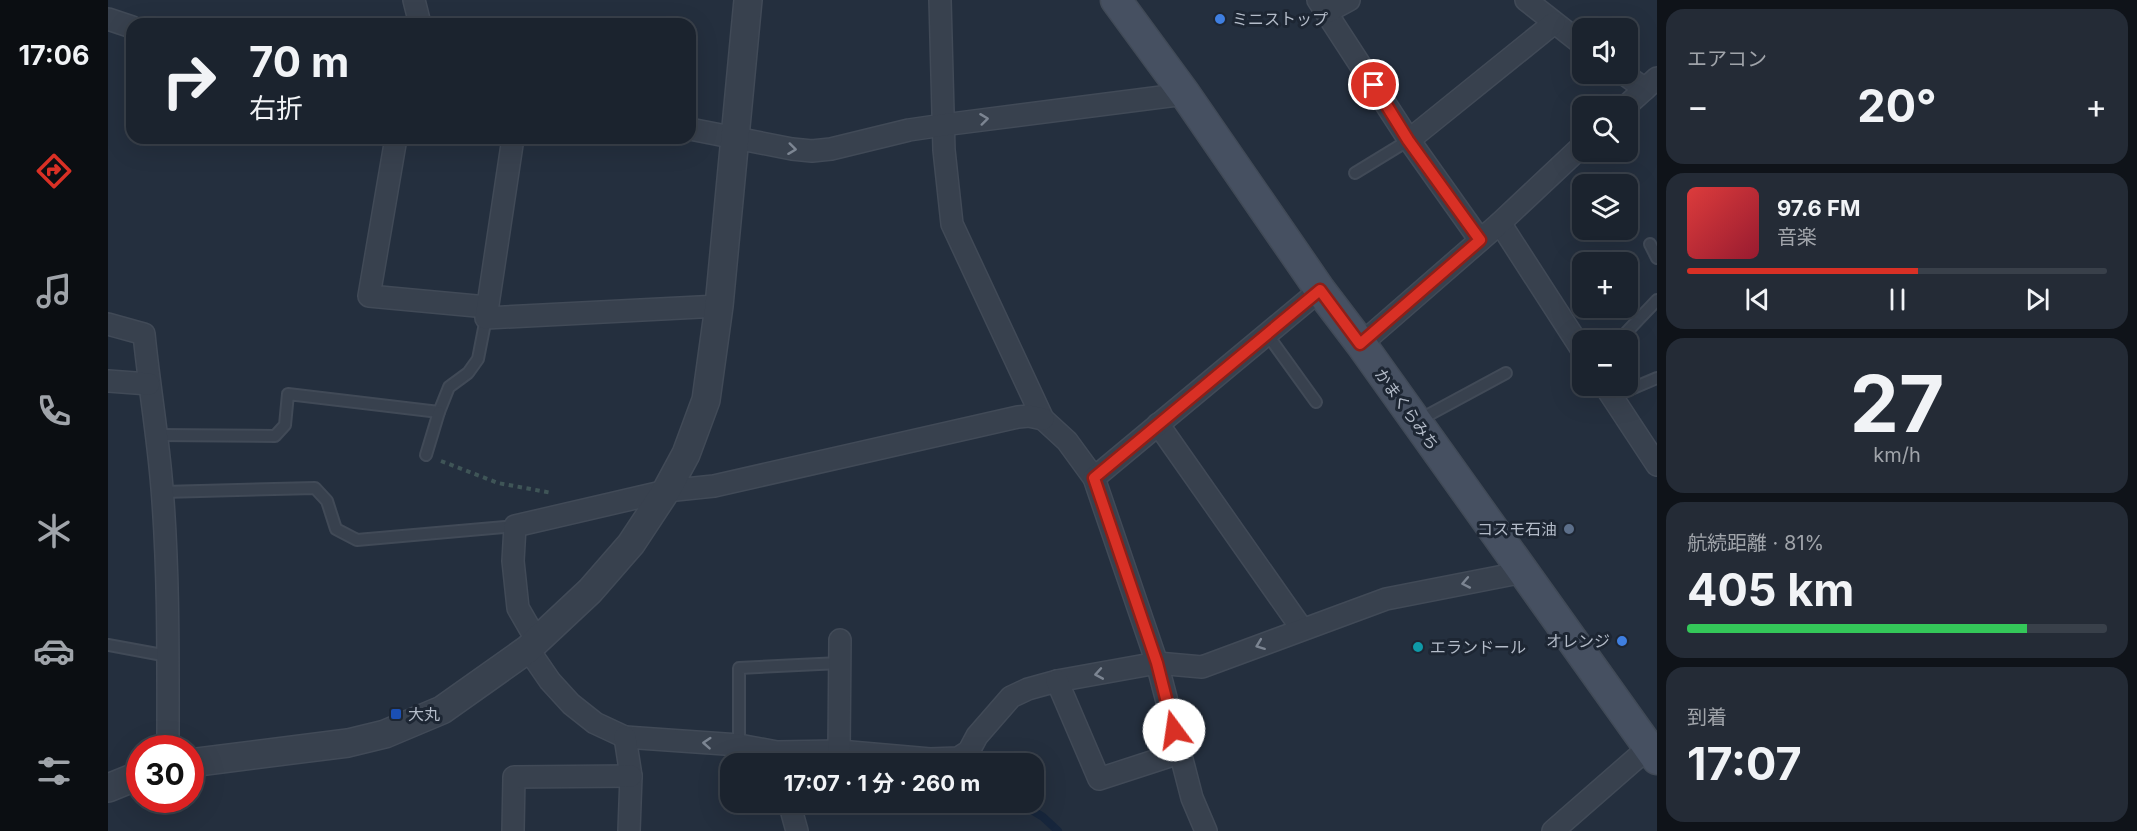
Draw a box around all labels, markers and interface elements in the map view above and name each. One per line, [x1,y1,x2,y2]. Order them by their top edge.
place label: ミニストップ [1232,9,1328,29]
marker: ミニストップ [1213,12,1227,26]
map controls [1572,18,1638,396]
button: sound [1572,18,1638,84]
text: 70 m [249,36,349,87]
text: 17:06 [18,39,90,72]
icon: right [150,42,228,120]
text: エアコン [1687,47,1767,71]
pin [1348,59,1399,110]
icon: arrive [1357,68,1390,101]
text: 20° [1857,78,1937,133]
text: − [1687,86,1709,126]
text: + [2085,86,2107,126]
text: 右折 [249,92,303,125]
button: search [1572,96,1638,162]
one-way arrow [979,114,988,126]
one-way arrow [787,142,796,154]
icon: directions [33,150,75,192]
button: layers [1572,174,1638,240]
text: 97.6 FM [1777,195,1861,221]
text: 音楽 [1777,225,1817,249]
button: + [1572,252,1638,318]
icon: music [33,270,75,312]
icon: previous [1741,283,1774,316]
icon: pause [1881,283,1914,316]
icon: next [2021,283,2054,316]
button: − [1572,330,1638,396]
text: 27 [1850,356,1944,451]
street label: かまくらみち [1371,364,1443,454]
icon: phone [33,390,75,432]
text: km/h [1873,443,1921,467]
icon: climate [33,510,75,552]
place label: コスモ石油 [1477,519,1557,539]
marker: コスモ石油 [1562,522,1576,536]
text: 航続距離 · 81% [1687,531,1824,555]
text: 405 km [1687,562,1854,617]
one-way arrow [1462,576,1472,589]
icon: car [33,630,75,672]
place label: オレンジ [1546,631,1610,651]
marker: オレンジ [1615,634,1629,648]
place label: エランドール [1430,637,1526,657]
one-way arrow [1255,638,1266,650]
marker: エランドール [1411,640,1425,654]
one-way arrow [1094,667,1104,679]
position arrow [1142,698,1206,762]
place label: 大丸 [408,704,440,724]
text: 到着 [1687,705,1727,729]
marker: 大丸 [389,707,403,721]
speed limit sign: 30 [126,735,204,813]
text: 17:07 [1687,736,1802,791]
one-way arrow [702,737,711,750]
icon: filters [33,750,75,792]
text: 17:07 · 1 分 · 260 m [784,770,980,796]

